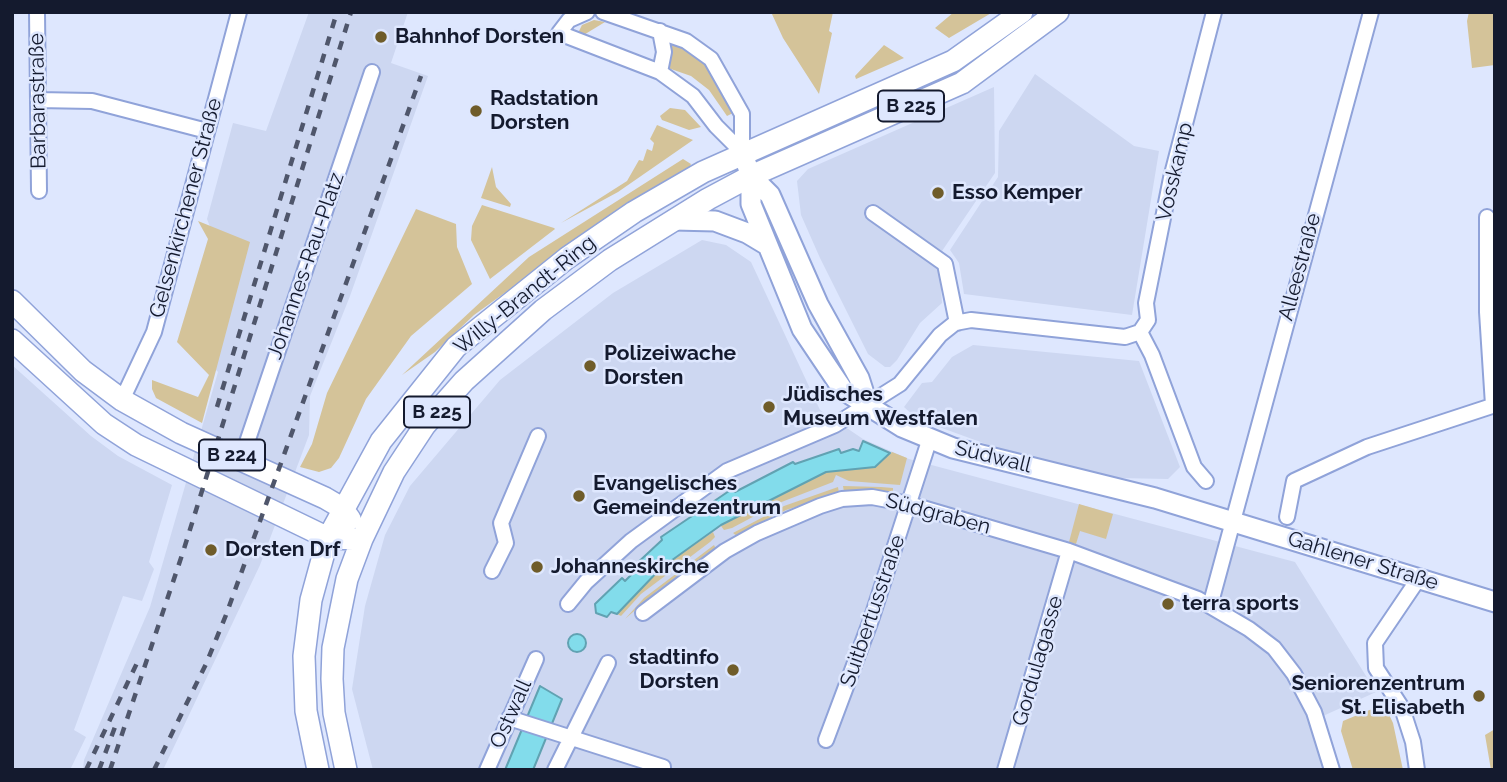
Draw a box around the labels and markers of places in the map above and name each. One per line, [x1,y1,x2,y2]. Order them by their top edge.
place label: Bahnhof Dorsten [395,24,564,50]
marker: Bahnhof Dorsten [373,29,389,45]
place label: Radstation Dorsten [490,86,599,136]
marker: Radstation Dorsten [468,103,484,119]
place label: Esso Kemper [952,180,1083,206]
marker: Esso Kemper [930,185,946,201]
place label: Polizeiwache Dorsten [604,341,736,391]
marker: Polizeiwache Dorsten [582,358,598,374]
place label: Jüdisches Museum Westfalen [783,382,978,432]
marker: Jüdisches Museum Westfalen [761,399,777,415]
place label: Evangelisches Gemeindezentrum [593,471,781,521]
marker: Evangelisches Gemeindezentrum [571,488,587,504]
place label: Dorsten Drf [225,537,340,563]
marker: Dorsten Drf [203,542,219,558]
place label: Johanneskirche [551,554,709,580]
marker: Johanneskirche [529,559,545,575]
place label: terra sports [1182,591,1299,617]
marker: terra sports [1160,596,1176,612]
place label: stadtinfo Dorsten [629,645,719,695]
marker: stadtinfo Dorsten [725,662,741,678]
place label: Seniorenzentrum St. Elisabeth [1291,671,1465,721]
marker: Seniorenzentrum St. Elisabeth [1471,688,1487,704]

